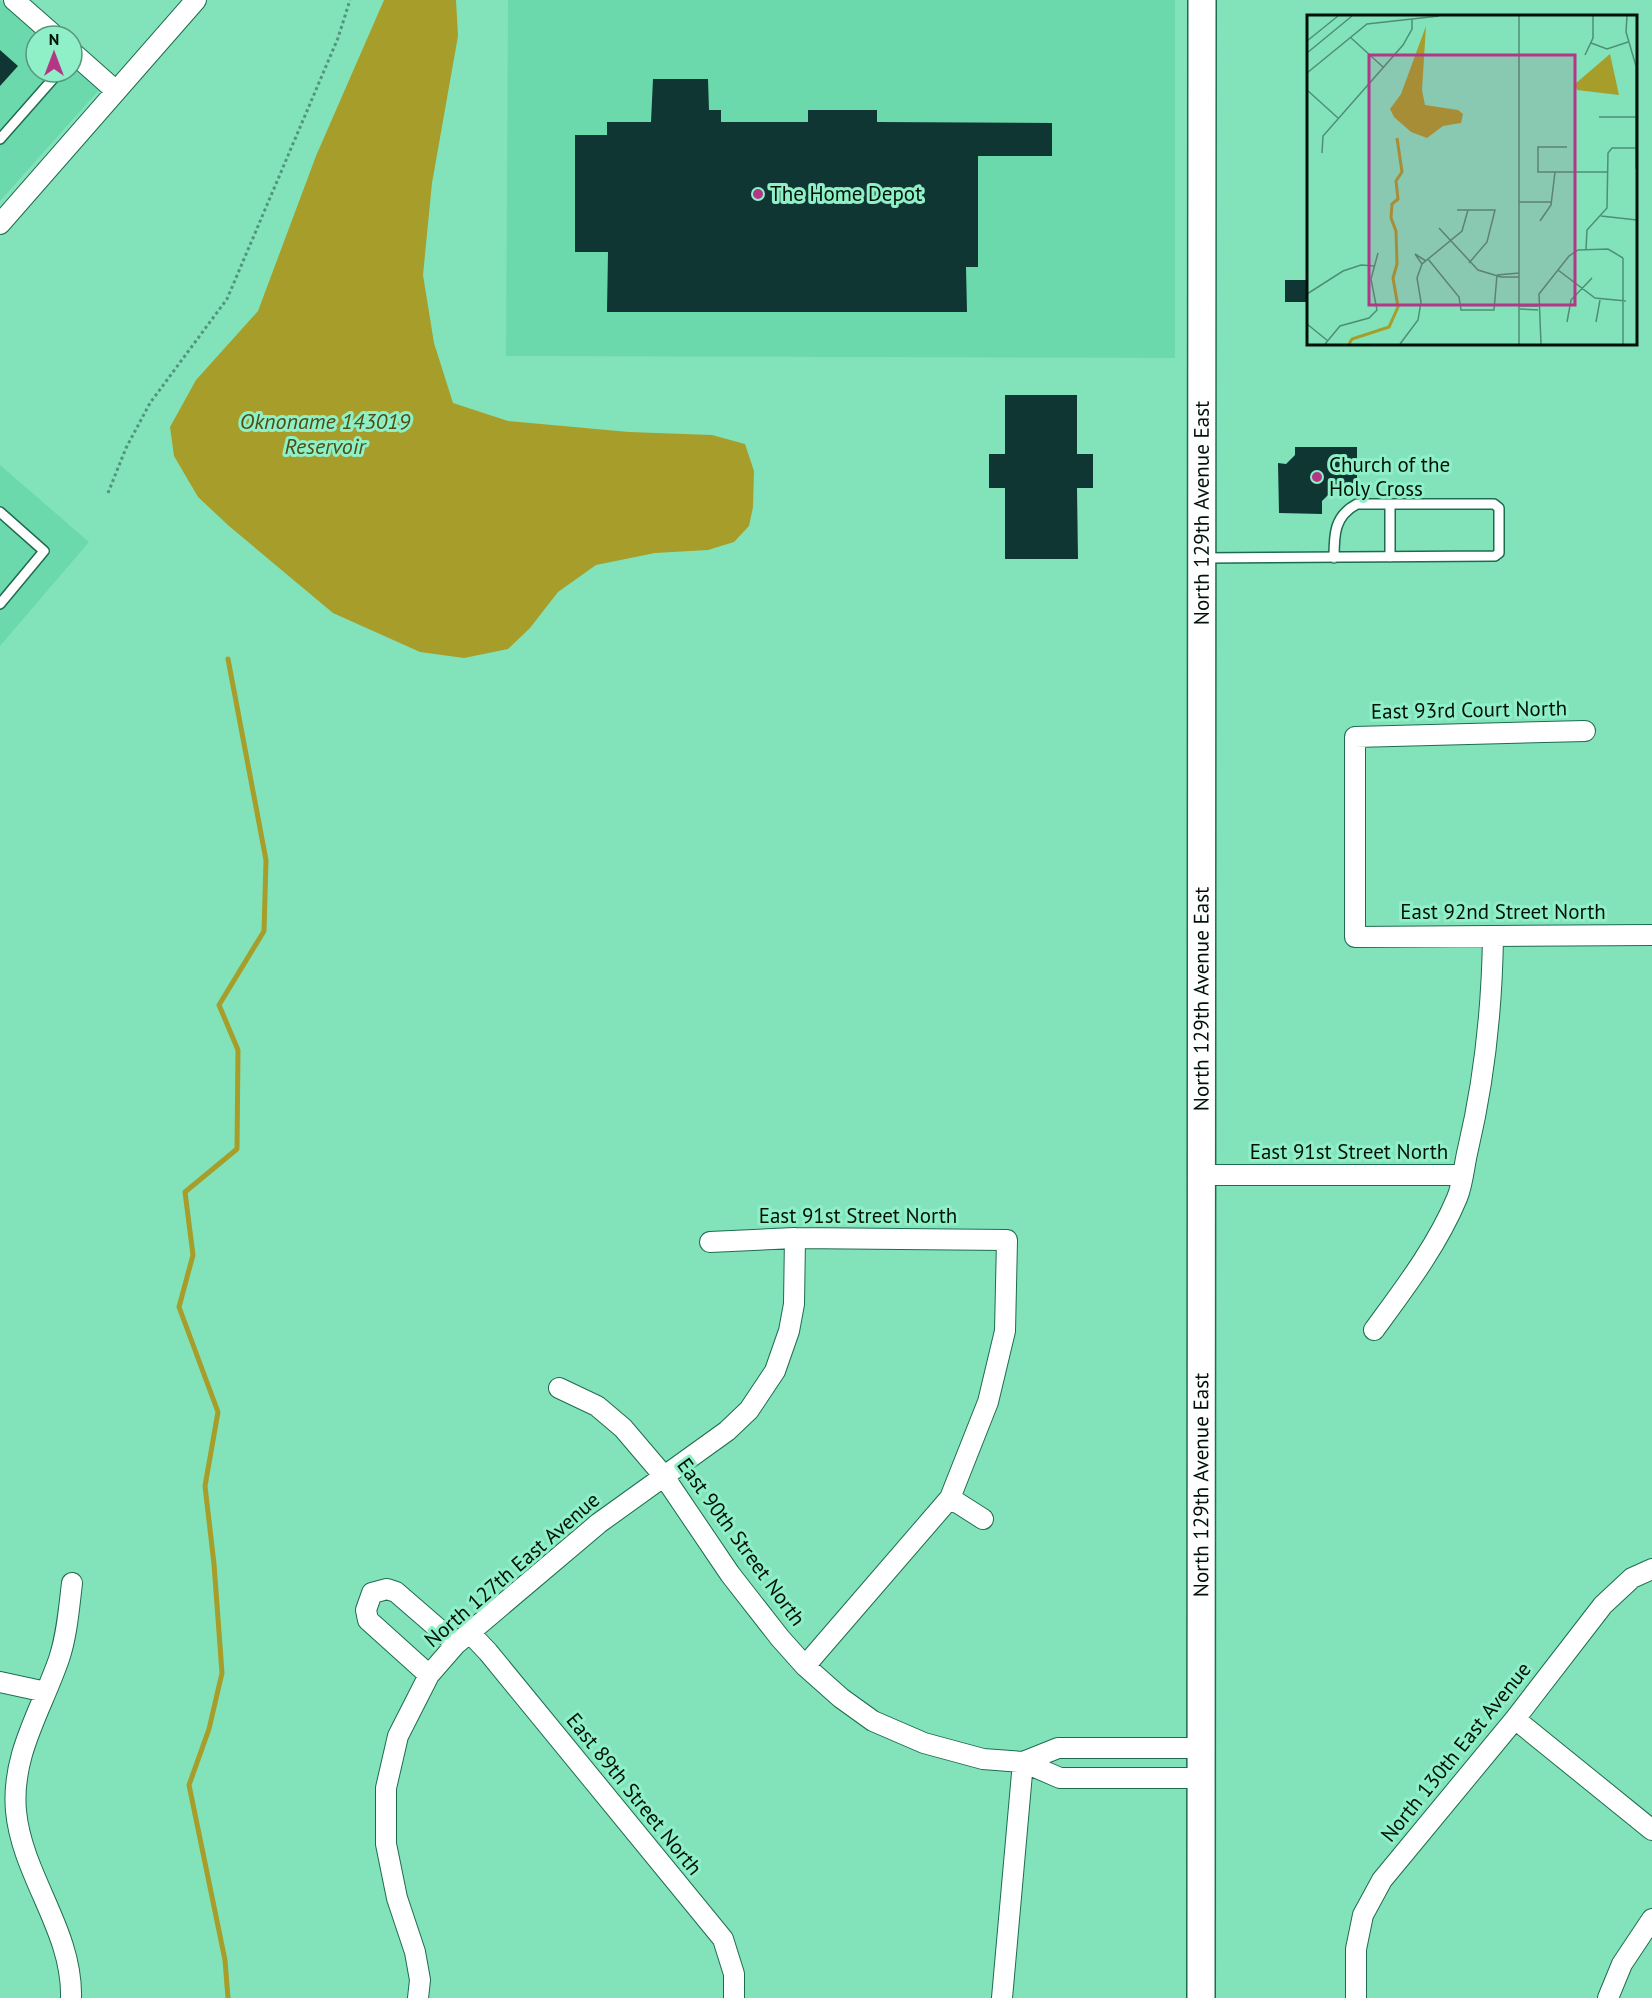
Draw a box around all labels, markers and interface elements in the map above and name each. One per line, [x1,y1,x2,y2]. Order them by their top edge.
inset map [1307,15,1637,345]
north arrow [24,24,84,84]
text: N [49,29,59,49]
place label: The Home Depot [770,180,922,207]
marker: The Home Depot [751,187,765,201]
street label: North 129th Avenue East [1188,401,1215,625]
water label: Oknoname 143019 Reservoir [240,407,411,460]
place label: Church of the Holy Cross [1329,451,1450,502]
marker: Church of the Holy Cross [1310,470,1324,484]
street label: East 93rd Court North [1371,694,1567,725]
street label: North 129th Avenue East [1187,887,1215,1111]
street label: East 92nd Street North [1400,898,1606,925]
street label: East 91st Street North [1250,1138,1448,1165]
street label: East 91st Street North [759,1202,957,1229]
street label: North 129th Avenue East [1187,1373,1214,1597]
street label: East 90th Street North [671,1452,812,1631]
street label: North 127th East Avenue [418,1486,605,1653]
street label: North 130th East Avenue [1375,1656,1537,1847]
street label: East 89th Street North [561,1707,708,1880]

